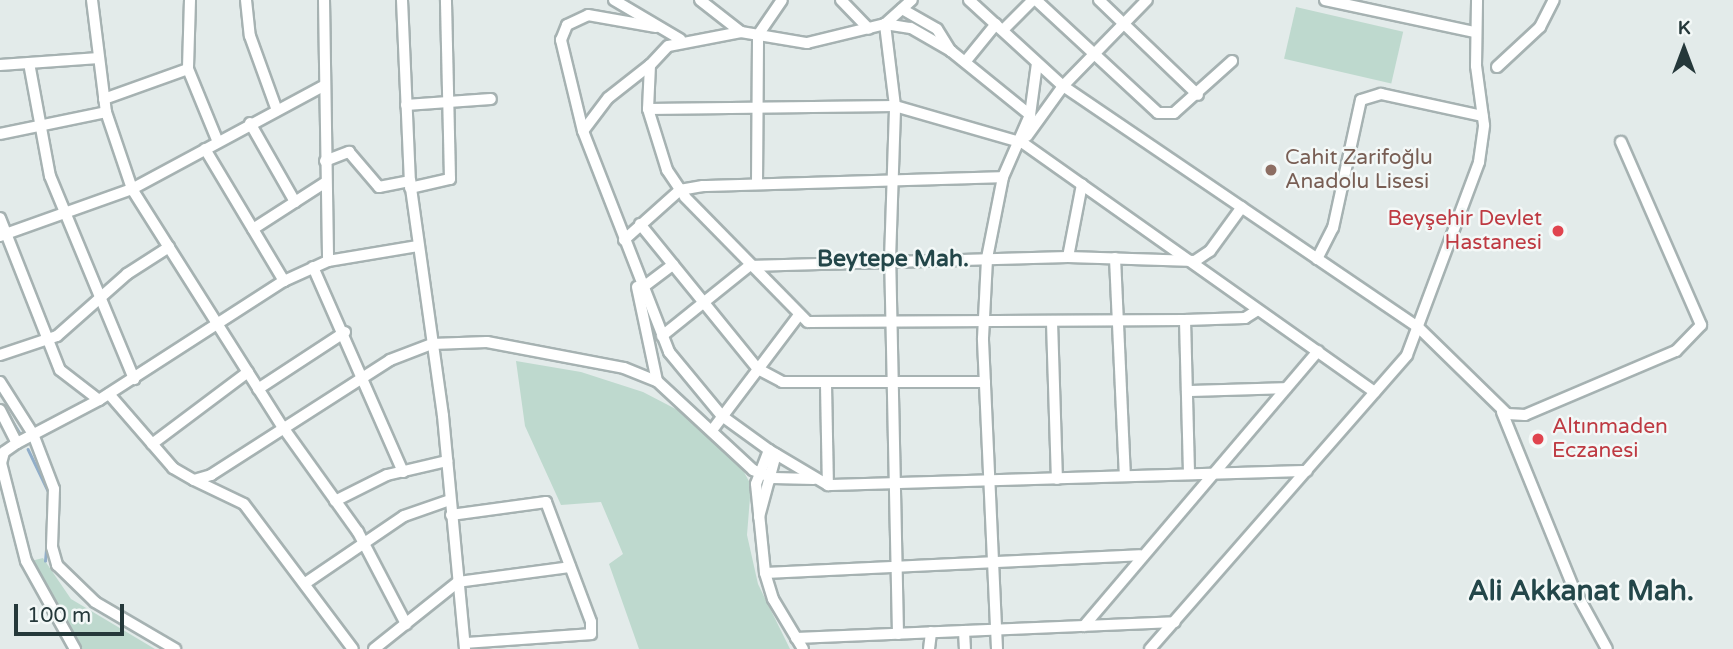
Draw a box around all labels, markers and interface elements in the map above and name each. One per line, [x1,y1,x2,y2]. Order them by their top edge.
north arrow [1649,14,1719,84]
text: K [1678,17,1690,39]
place label: Cahit Zarifoğlu Anadolu Lisesi [1285,145,1433,195]
marker: Cahit Zarifoğlu Anadolu Lisesi [1263,162,1279,178]
place label: Beyşehir Devlet Hastanesi [1388,206,1542,256]
marker: Beyşehir Devlet Hastanesi [1548,221,1568,241]
district label: Beytepe Mah. [817,245,969,273]
place label: Altınmaden Eczanesi [1552,414,1668,464]
marker: Altınmaden Eczanesi [1530,431,1546,447]
district label: Ali Akkanat Mah. [1468,574,1694,608]
scale bar [18,590,128,634]
text: 100 m [27,603,91,628]

